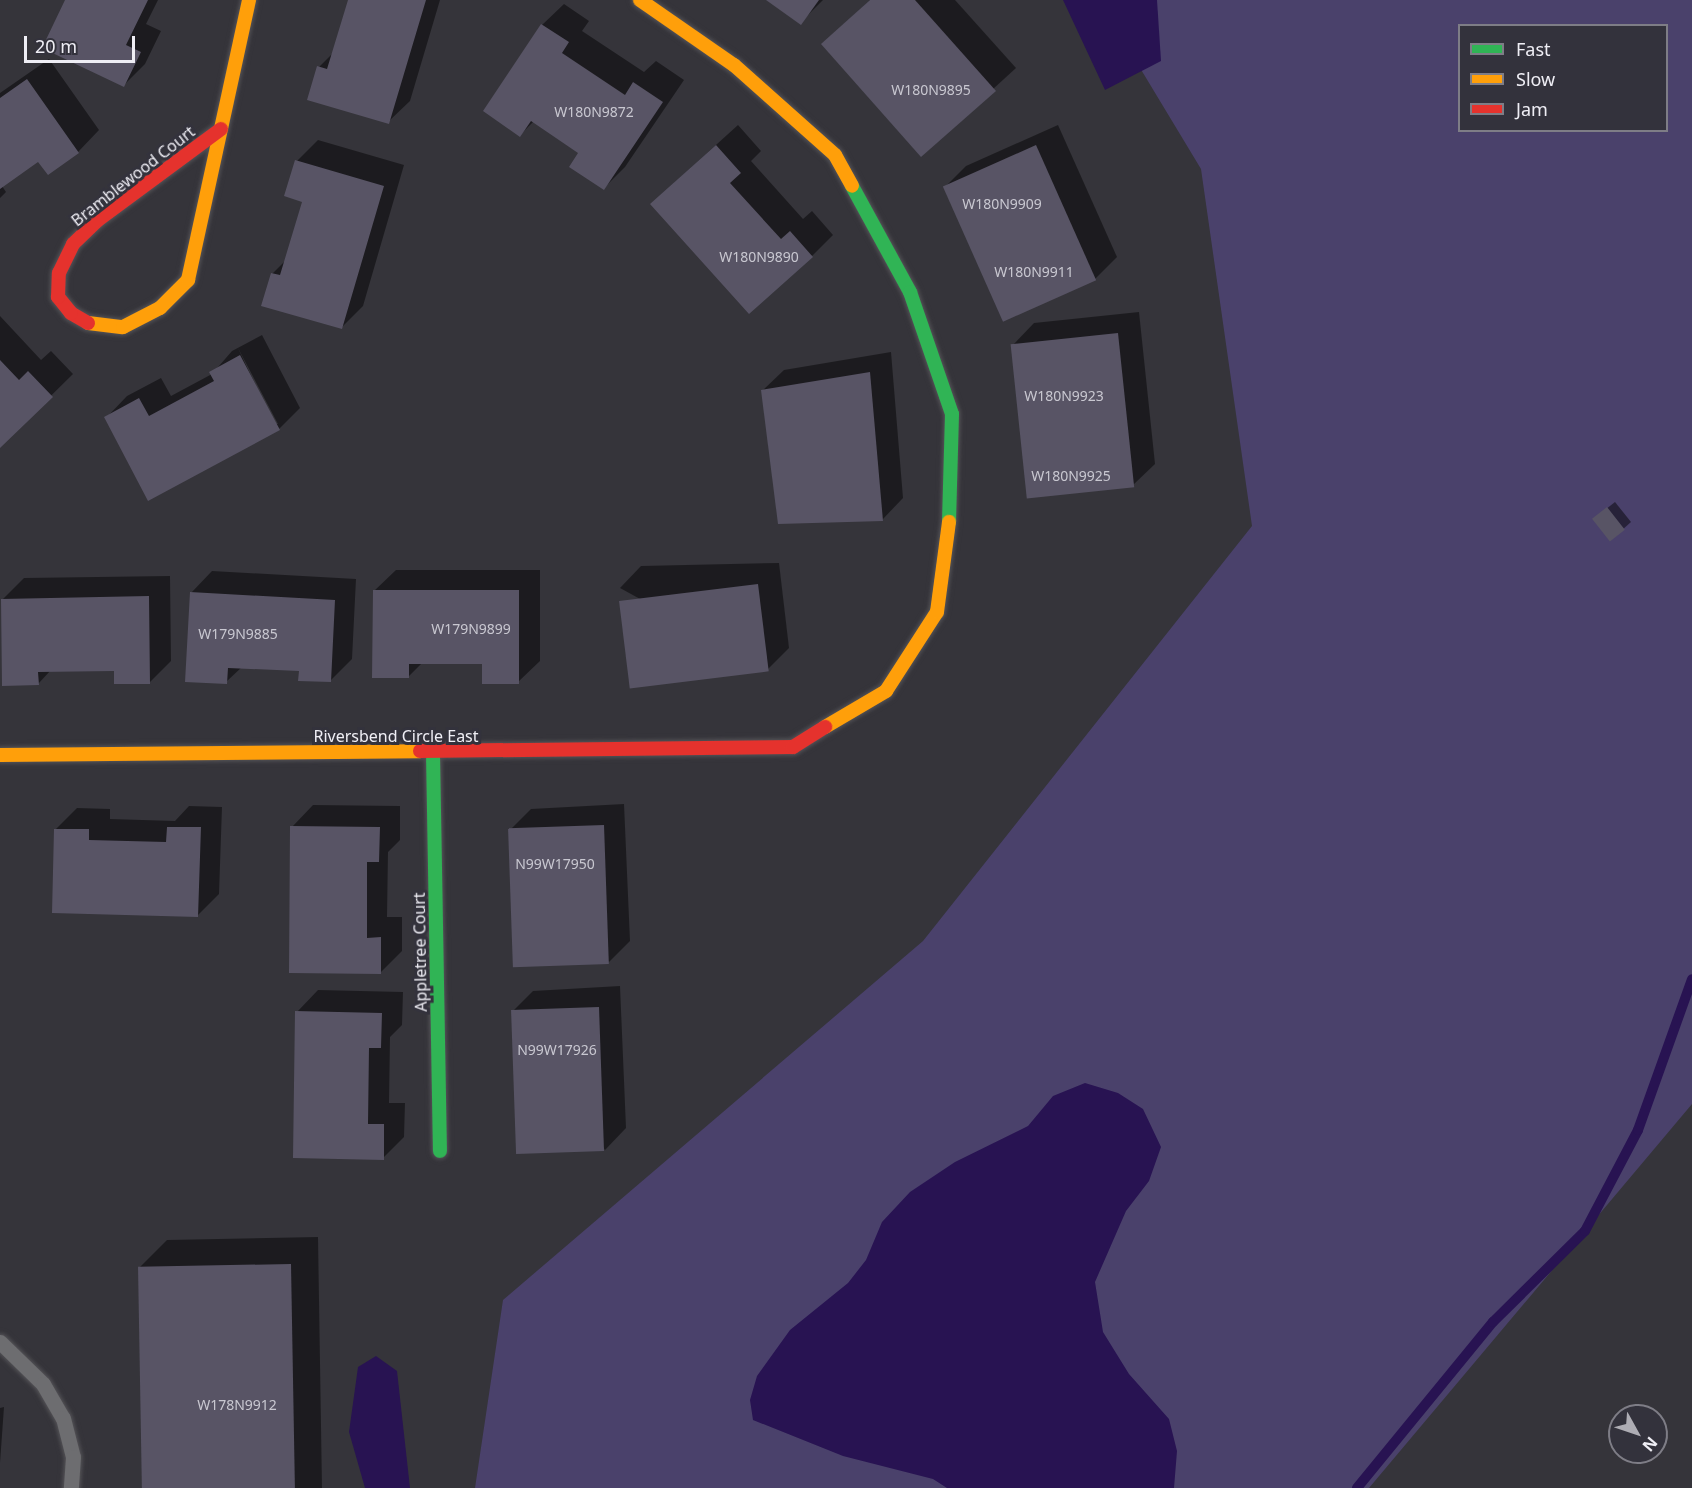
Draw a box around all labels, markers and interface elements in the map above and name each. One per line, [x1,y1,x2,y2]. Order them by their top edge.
scale bar [27,24,138,62]
legend [1458,24,1668,132]
text: 20 m [35,34,77,58]
text: Fast [1516,37,1551,61]
text: Slow [1516,67,1555,91]
house number: W180N9895 [891,82,971,98]
text: Jam [1516,97,1548,121]
house number: W180N9872 [554,104,634,120]
street label: Bramblewood Court [67,122,199,230]
house number: W180N9909 [962,196,1042,212]
house number: W180N9890 [719,249,799,265]
house number: W180N9911 [994,264,1074,280]
house number: W180N9923 [1024,388,1104,404]
house number: W180N9925 [1031,468,1111,484]
house number: W179N9899 [431,621,511,637]
house number: W179N9885 [198,626,278,642]
street label: Riversbend Circle East [313,726,479,746]
house number: N99W17950 [515,856,595,872]
street label: Appletree Court [409,892,431,1012]
house number: N99W17926 [517,1042,597,1058]
house number: W178N9912 [197,1397,277,1413]
north arrow [1608,1404,1668,1464]
text: N [1638,1432,1663,1456]

